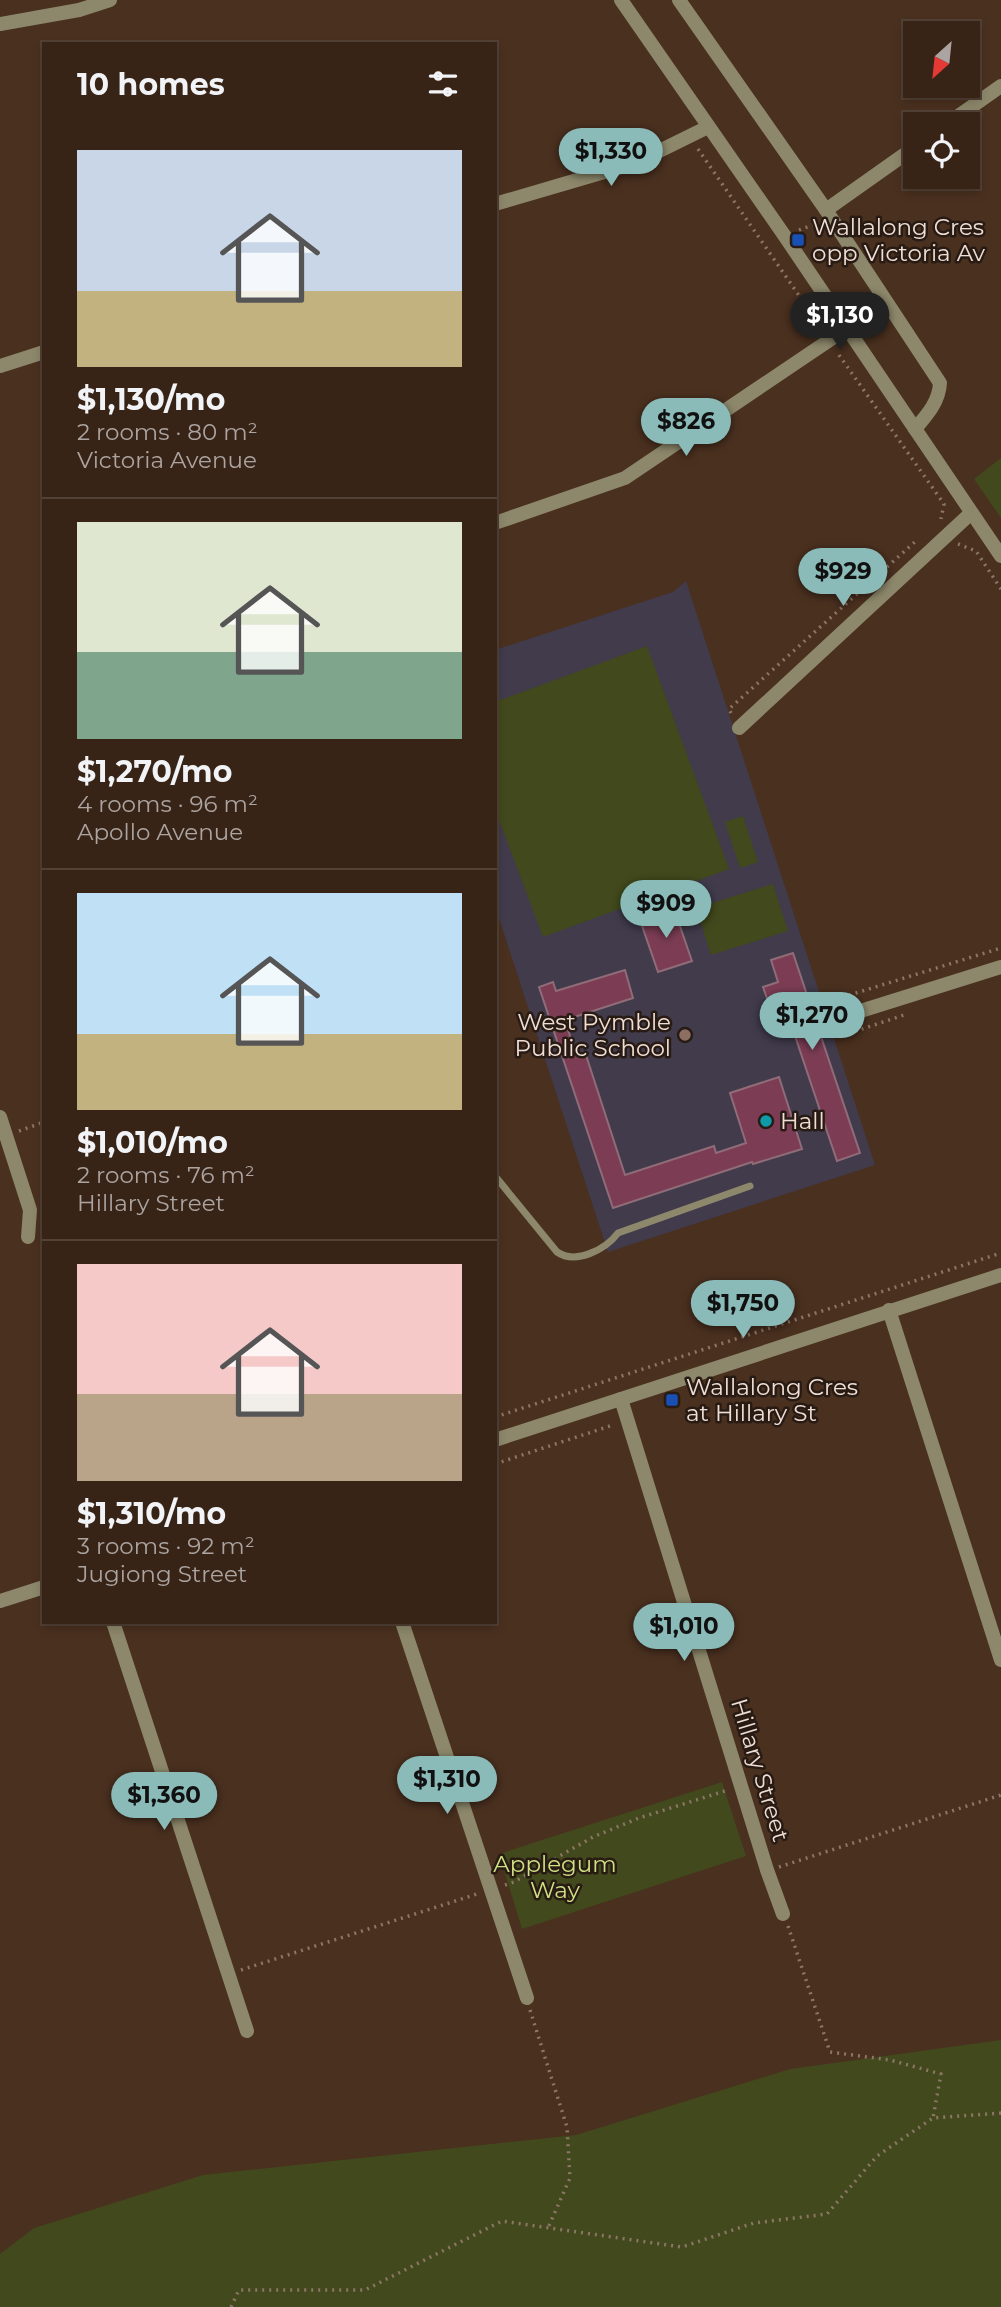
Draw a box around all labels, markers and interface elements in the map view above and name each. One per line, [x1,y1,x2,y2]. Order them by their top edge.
north arrow [903,21,980,98]
map controls [903,21,980,189]
icon: filters [424,65,462,103]
text: 10 homes [77,66,225,103]
button: locate [903,112,980,189]
pin: $1,330 [554,128,668,188]
text: $1,330 [575,137,647,165]
icon: home [207,195,333,321]
place label: Wallalong Cres opp Victoria Av [812,213,986,267]
marker: Wallalong Cres opp Victoria Av [790,232,806,248]
pin: $1,130 [783,292,897,352]
text: $1,130 [806,301,874,329]
text: $1,130/mo [77,381,225,418]
pin: $826 [645,398,727,458]
text: $826 [657,407,715,435]
text: 2 rooms · 80 m² [77,418,258,446]
text: Victoria Avenue [77,446,257,474]
pin: $929 [802,548,884,608]
text: $929 [814,557,872,585]
icon: home [207,567,333,693]
text: $1,270/mo [77,753,232,790]
text: 4 rooms · 96 m² [77,790,258,818]
text: Apollo Avenue [77,818,243,846]
pin: $909 [625,880,707,940]
text: $909 [636,889,696,917]
icon: home [207,938,333,1064]
pin: $1,270 [755,992,869,1052]
text: $1,270 [776,1001,848,1029]
place label: West Pymble Public School [515,1008,671,1062]
marker: West Pymble Public School [677,1027,693,1043]
place label: Hall [780,1107,825,1135]
marker: Hall [758,1113,774,1129]
text: $1,010/mo [77,1124,228,1161]
text: 2 rooms · 76 m² [77,1161,255,1189]
text: Hillary Street [77,1189,225,1217]
pin: $1,750 [686,1280,800,1340]
text: $1,750 [707,1289,779,1317]
icon: home [207,1309,333,1435]
place label: Wallalong Cres at Hillary St [686,1373,858,1427]
marker: Wallalong Cres at Hillary St [664,1392,680,1408]
text: $1,310/mo [77,1495,226,1532]
text: 3 rooms · 92 m² [77,1532,255,1560]
text: Jugiong Street [77,1560,247,1588]
pin: $1,010 [627,1604,741,1663]
text: $1,010 [649,1612,719,1640]
street label: Hillary Street [725,1695,795,1845]
pin: $1,310 [390,1756,504,1816]
text: $1,310 [413,1765,481,1793]
pin: $1,360 [107,1772,221,1832]
text: $1,360 [127,1781,201,1809]
park label: Applegum Way [493,1850,617,1904]

